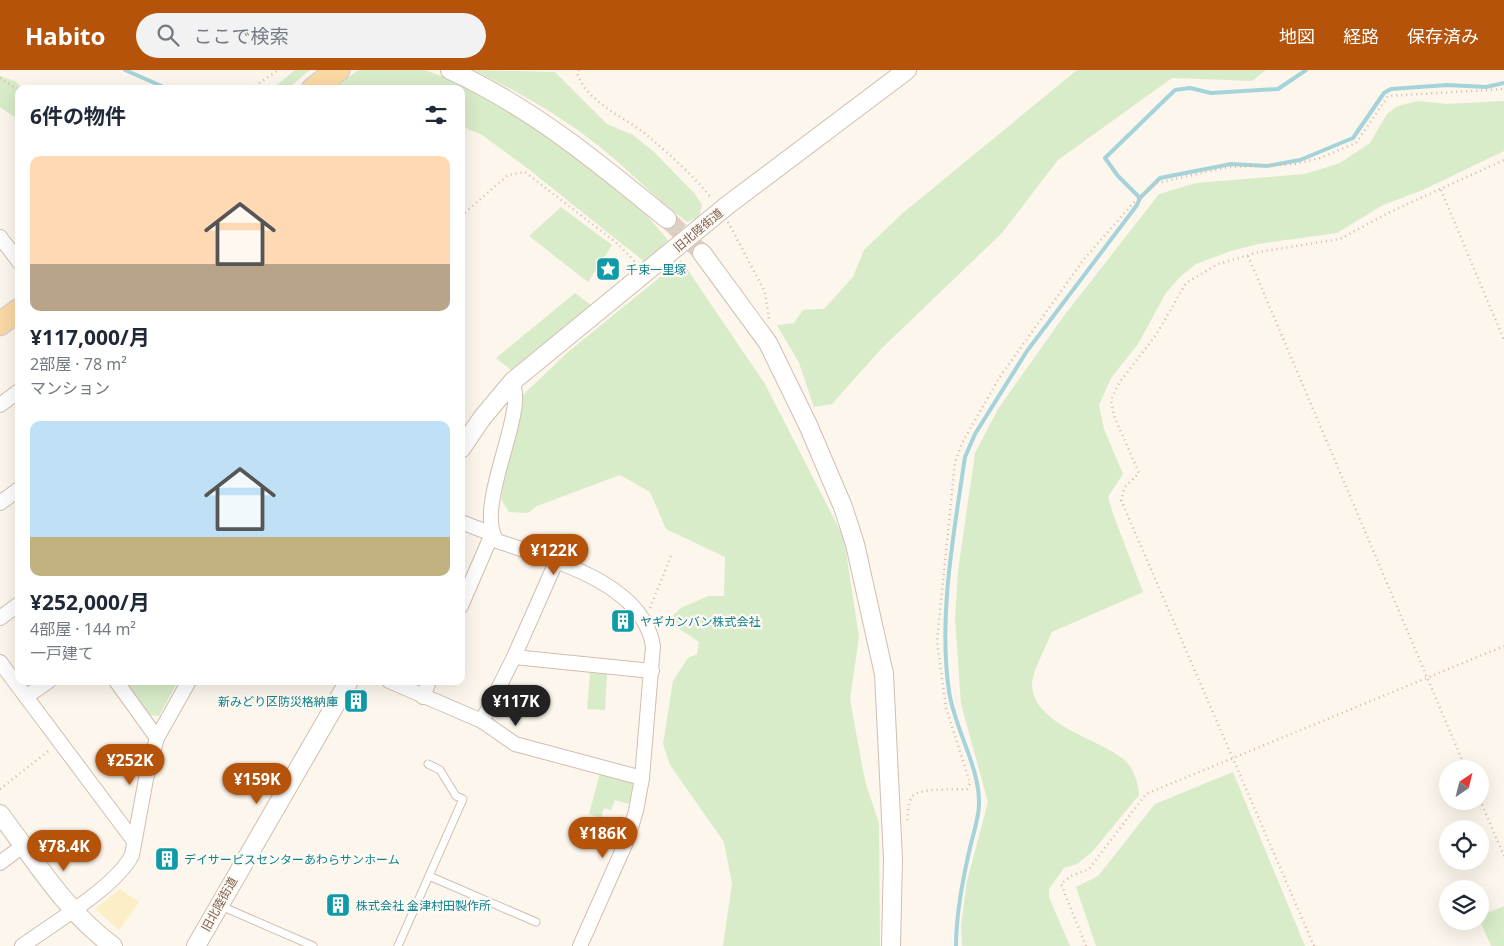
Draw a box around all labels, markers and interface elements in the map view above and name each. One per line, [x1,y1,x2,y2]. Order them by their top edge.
search box [136,13,486,58]
text: Habito [25,19,106,52]
icon: search [154,21,182,49]
text: ここで検索 [194,23,289,49]
text: 地図 [1279,24,1315,48]
text: 経路 [1343,24,1379,48]
text: 保存済み [1407,24,1479,48]
icon: filters [422,101,450,129]
text: 6件の物件 [30,102,126,130]
icon: home [195,189,285,279]
street label: 旧北陸街道 [670,204,726,256]
place icon: 千束一里塚 [595,256,621,282]
place label: 千束一里塚 [626,261,686,278]
text: ¥117,000/月 [30,323,150,351]
text: 2部屋 · 78 m² [30,353,127,375]
text: マンション [30,377,110,399]
icon: home [195,454,285,544]
pin: ¥122K [519,534,589,576]
text: ¥122K [530,539,578,561]
text: ¥252,000/月 [30,588,150,616]
building icon: ヤギカンバン株式会社 [610,608,636,634]
place label: ヤギカンバン株式会社 [640,613,761,630]
text: 4部屋 · 144 m² [30,618,136,640]
text: 一戸建て [30,642,94,664]
pin: ¥117K [481,684,551,727]
building icon: 新みどり区防災格納庫 [343,688,369,714]
text: ¥117K [492,690,540,712]
place label: 新みどり区防災格納庫 [218,693,338,710]
pin: ¥252K [95,744,165,786]
text: ¥252K [106,749,154,771]
north arrow [1439,760,1489,810]
map controls [1439,760,1489,930]
pin: ¥159K [222,762,292,805]
text: ¥159K [233,768,281,790]
pin: ¥186K [568,816,638,859]
button: locate [1439,820,1489,870]
text: ¥186K [579,822,627,844]
pin: ¥78.4K [23,830,105,872]
text: ¥78.4K [38,835,90,857]
building icon: デイサービスセンターあわらサンホーム [154,846,180,872]
place label: デイサービスセンターあわらサンホーム [184,851,400,868]
street label: 旧北陸街道 [197,874,241,934]
button: layers [1439,880,1489,930]
building icon: 株式会社 金津村田製作所 [325,892,351,918]
place label: 株式会社 金津村田製作所 [356,897,491,914]

